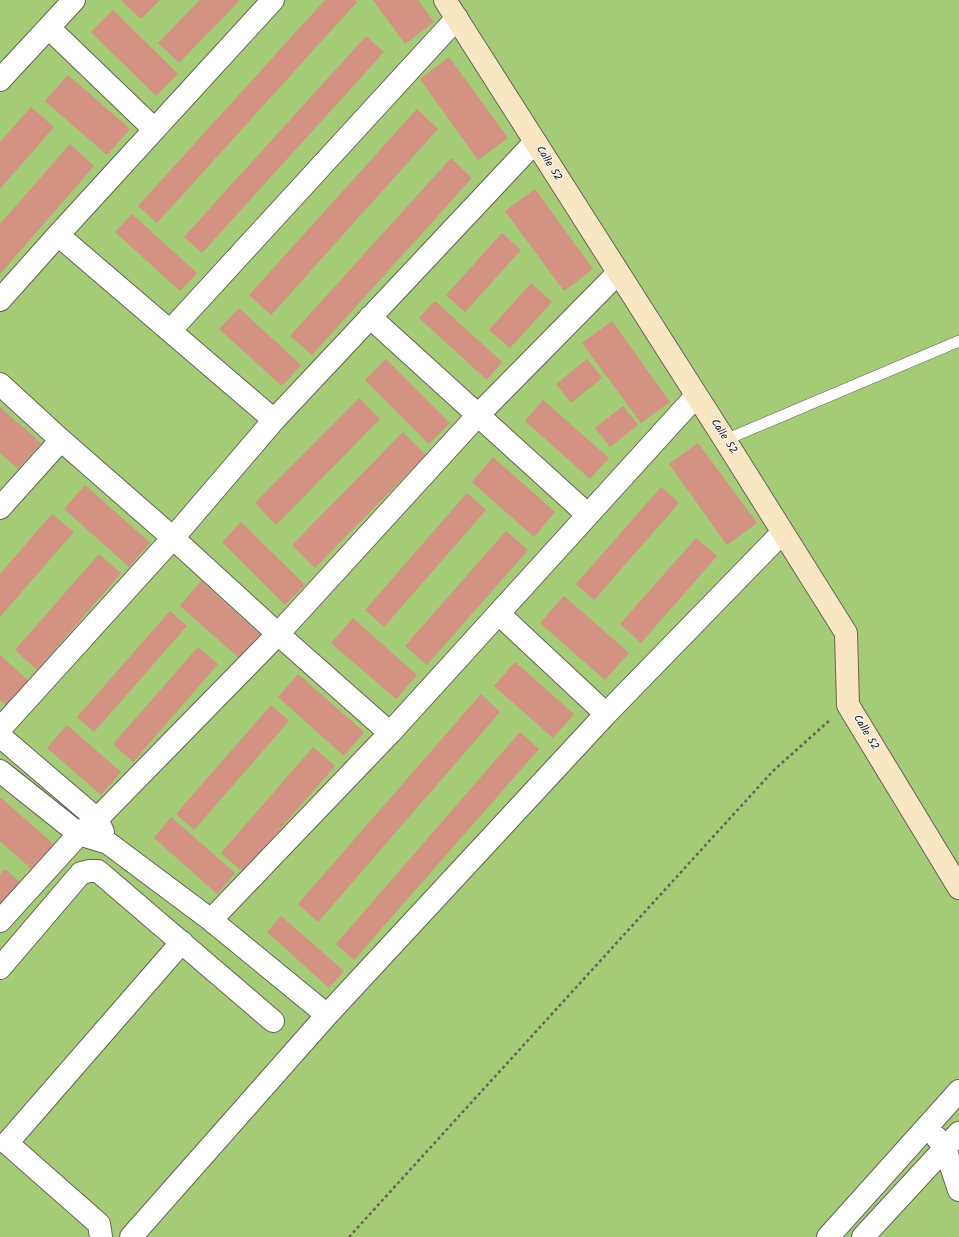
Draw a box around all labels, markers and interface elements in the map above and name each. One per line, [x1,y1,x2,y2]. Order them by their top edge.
street label: Calle 52 [532,144,564,184]
street label: Calle 52 [707,417,739,457]
street label: Calle 52 [849,713,881,753]

